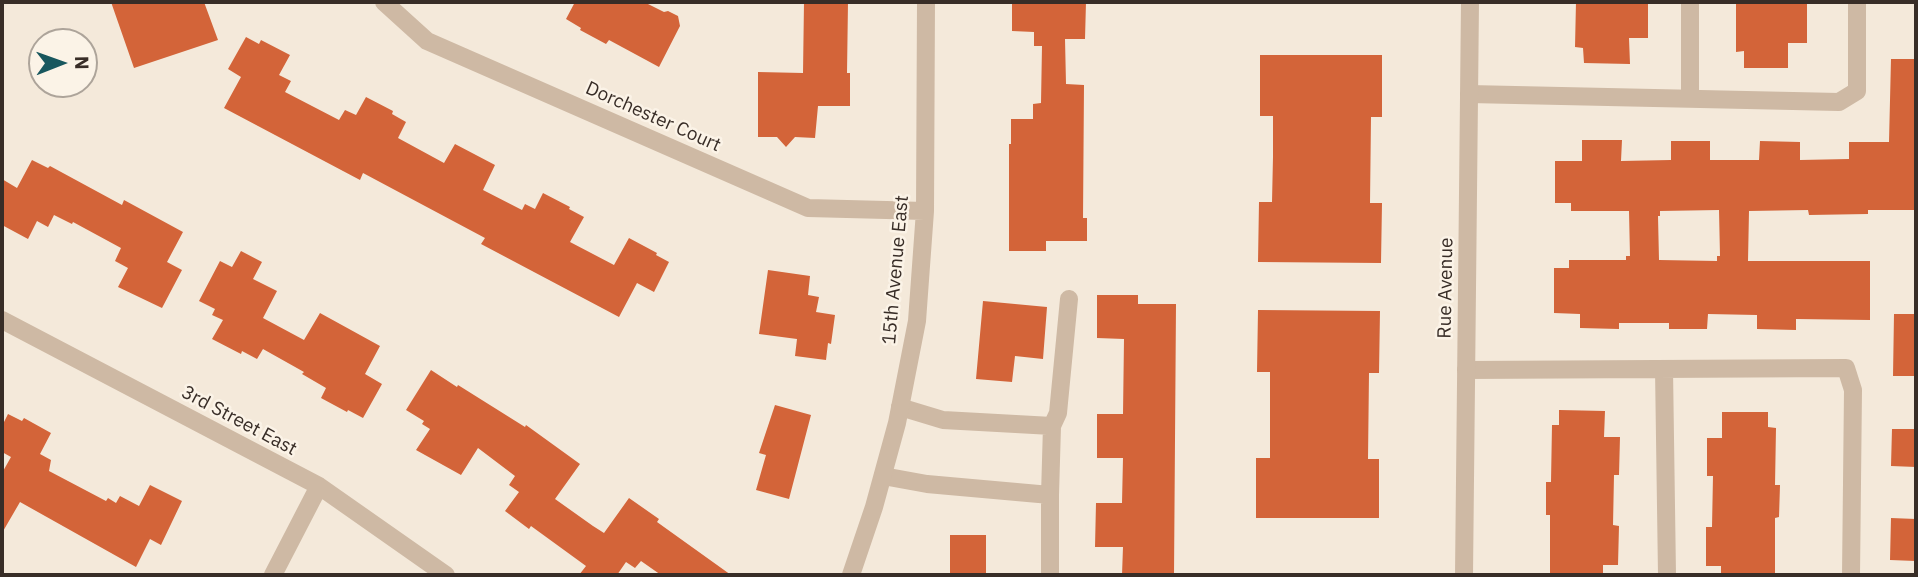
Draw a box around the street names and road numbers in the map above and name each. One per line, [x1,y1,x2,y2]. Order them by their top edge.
street label: Dorchester Court [582,77,724,157]
street label: 15th Avenue East [878,194,914,346]
street label: Rue Avenue [1434,237,1458,339]
street label: 3rd Street East [177,381,301,461]

